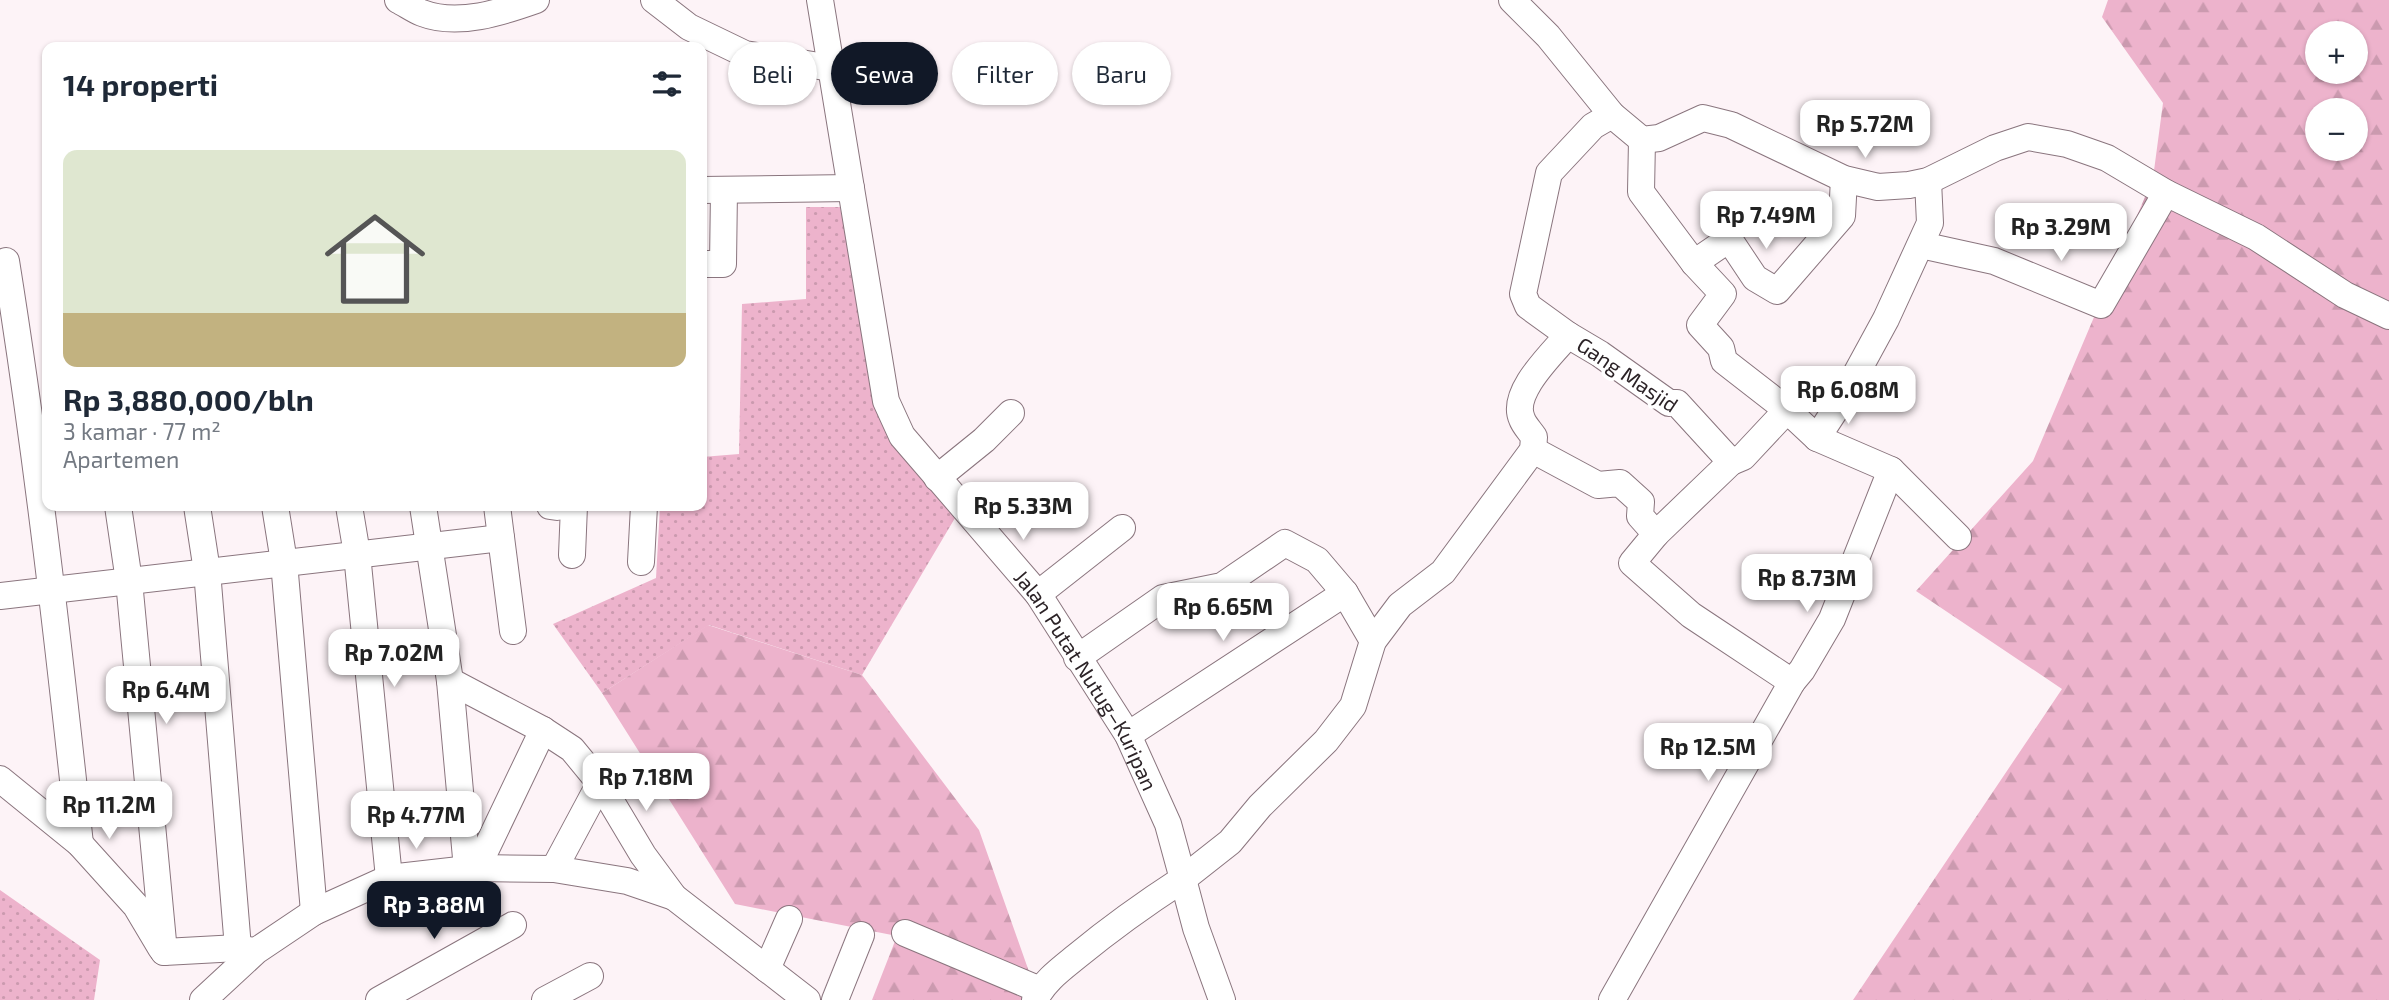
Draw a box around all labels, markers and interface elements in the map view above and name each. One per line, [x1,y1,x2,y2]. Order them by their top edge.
map controls [2305,21,2368,161]
button: + [2305,21,2368,84]
chip: Beli [728,42,817,105]
chip: Sewa [831,42,938,105]
chip: Filter [952,42,1058,105]
chip: Baru [1072,42,1171,105]
icon: filters [648,65,686,103]
text: 14 properti [63,66,218,102]
button: − [2305,98,2368,161]
pin: Rp 5.72M [1793,100,1937,160]
text: Rp 5.72M [1816,109,1914,137]
pin: Rp 7.49M [1694,191,1838,251]
icon: home [312,196,438,322]
text: Rp 7.49M [1716,200,1816,228]
pin: Rp 3.29M [1989,204,2133,263]
text: Rp 3.29M [2011,212,2111,240]
street label: Gang Masjid [1572,331,1683,418]
pin: Rp 6.08M [1776,366,1920,426]
text: Rp 6.08M [1797,375,1899,403]
text: Rp 3,880,000/bln [63,381,314,417]
text: 3 kamar · 77 m² [63,417,221,445]
text: Apartemen [63,445,179,473]
pin: Rp 5.33M [951,482,1095,542]
text: Rp 5.33M [973,491,1073,519]
pin: Rp 8.73M [1735,554,1879,614]
text: Rp 8.73M [1757,563,1857,591]
street label: Jalan Putat Nutug–Kuripan [1010,564,1163,794]
pin: Rp 6.65M [1151,584,1295,643]
text: Rp 6.65M [1173,592,1273,620]
pin: Rp 7.02M [322,630,466,689]
text: Rp 7.02M [344,638,444,666]
pin: Rp 6.4M [101,666,231,726]
text: Rp 6.4M [122,675,210,703]
pin: Rp 12.5M [1636,724,1780,783]
text: Rp 12.5M [1660,732,1756,760]
pin: Rp 7.18M [574,754,718,813]
text: Rp 7.18M [599,762,693,790]
pin: Rp 11.2M [37,782,181,841]
text: Rp 11.2M [62,790,156,818]
pin: Rp 4.77M [344,792,488,851]
text: Rp 4.77M [367,800,465,828]
pin: Rp 3.88M [362,881,506,941]
text: Rp 3.88M [383,890,485,918]

